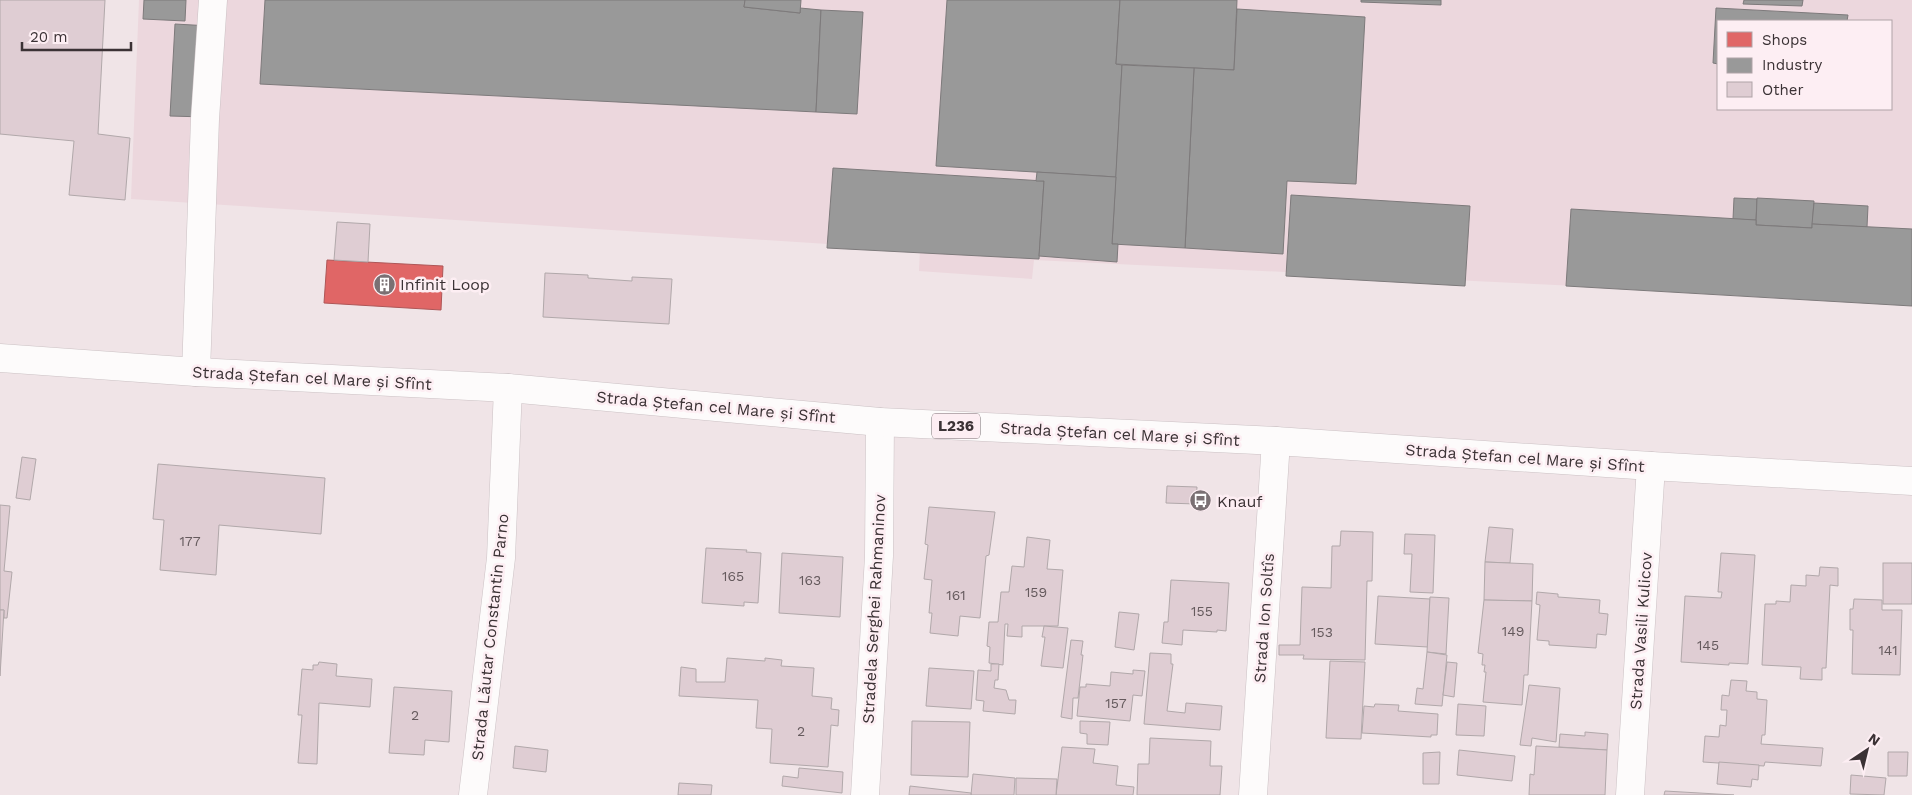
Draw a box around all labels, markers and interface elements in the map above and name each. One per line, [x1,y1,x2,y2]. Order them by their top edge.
scale bar [22,20,131,52]
legend [1717,20,1892,110]
text: 20 m [30,28,68,46]
text: Shops [1762,31,1807,49]
text: Industry [1762,56,1823,74]
text: Other [1762,81,1804,99]
building icon: Infinit Loop [372,272,396,296]
place label: Infinit Loop [400,275,490,294]
street label: Strada Ștefan cel Mare și Sfînt [192,362,433,394]
street label: Strada Ștefan cel Mare și Sfînt [596,387,837,427]
road number: L236 [932,414,980,438]
street label: Strada Ștefan cel Mare și Sfînt [1000,418,1241,450]
street label: Strada Ștefan cel Mare și Sfînt [1405,440,1646,476]
bus stop icon: Knauf [1189,489,1213,513]
place label: Knauf [1217,492,1263,511]
street label: Stradela Serghei Rahmaninov [859,493,890,724]
street label: Strada Lăutar Constantin Parno [468,513,512,761]
house number: 177 [179,533,201,549]
street label: Strada Vasili Kulicov [1626,551,1656,710]
street label: Strada Ion Soltîs [1250,553,1278,683]
house number: 165 [722,568,744,584]
house number: 163 [799,572,821,588]
house number: 159 [1025,584,1047,600]
house number: 161 [946,587,966,603]
house number: 155 [1191,603,1213,619]
house number: 149 [1502,623,1524,639]
house number: 153 [1311,624,1333,640]
house number: 145 [1697,637,1719,653]
house number: 141 [1878,642,1898,658]
house number: 157 [1105,695,1127,711]
house number: 2 [411,707,419,723]
house number: 2 [797,723,805,739]
north arrow [1842,725,1892,775]
text: N [1866,730,1883,749]

